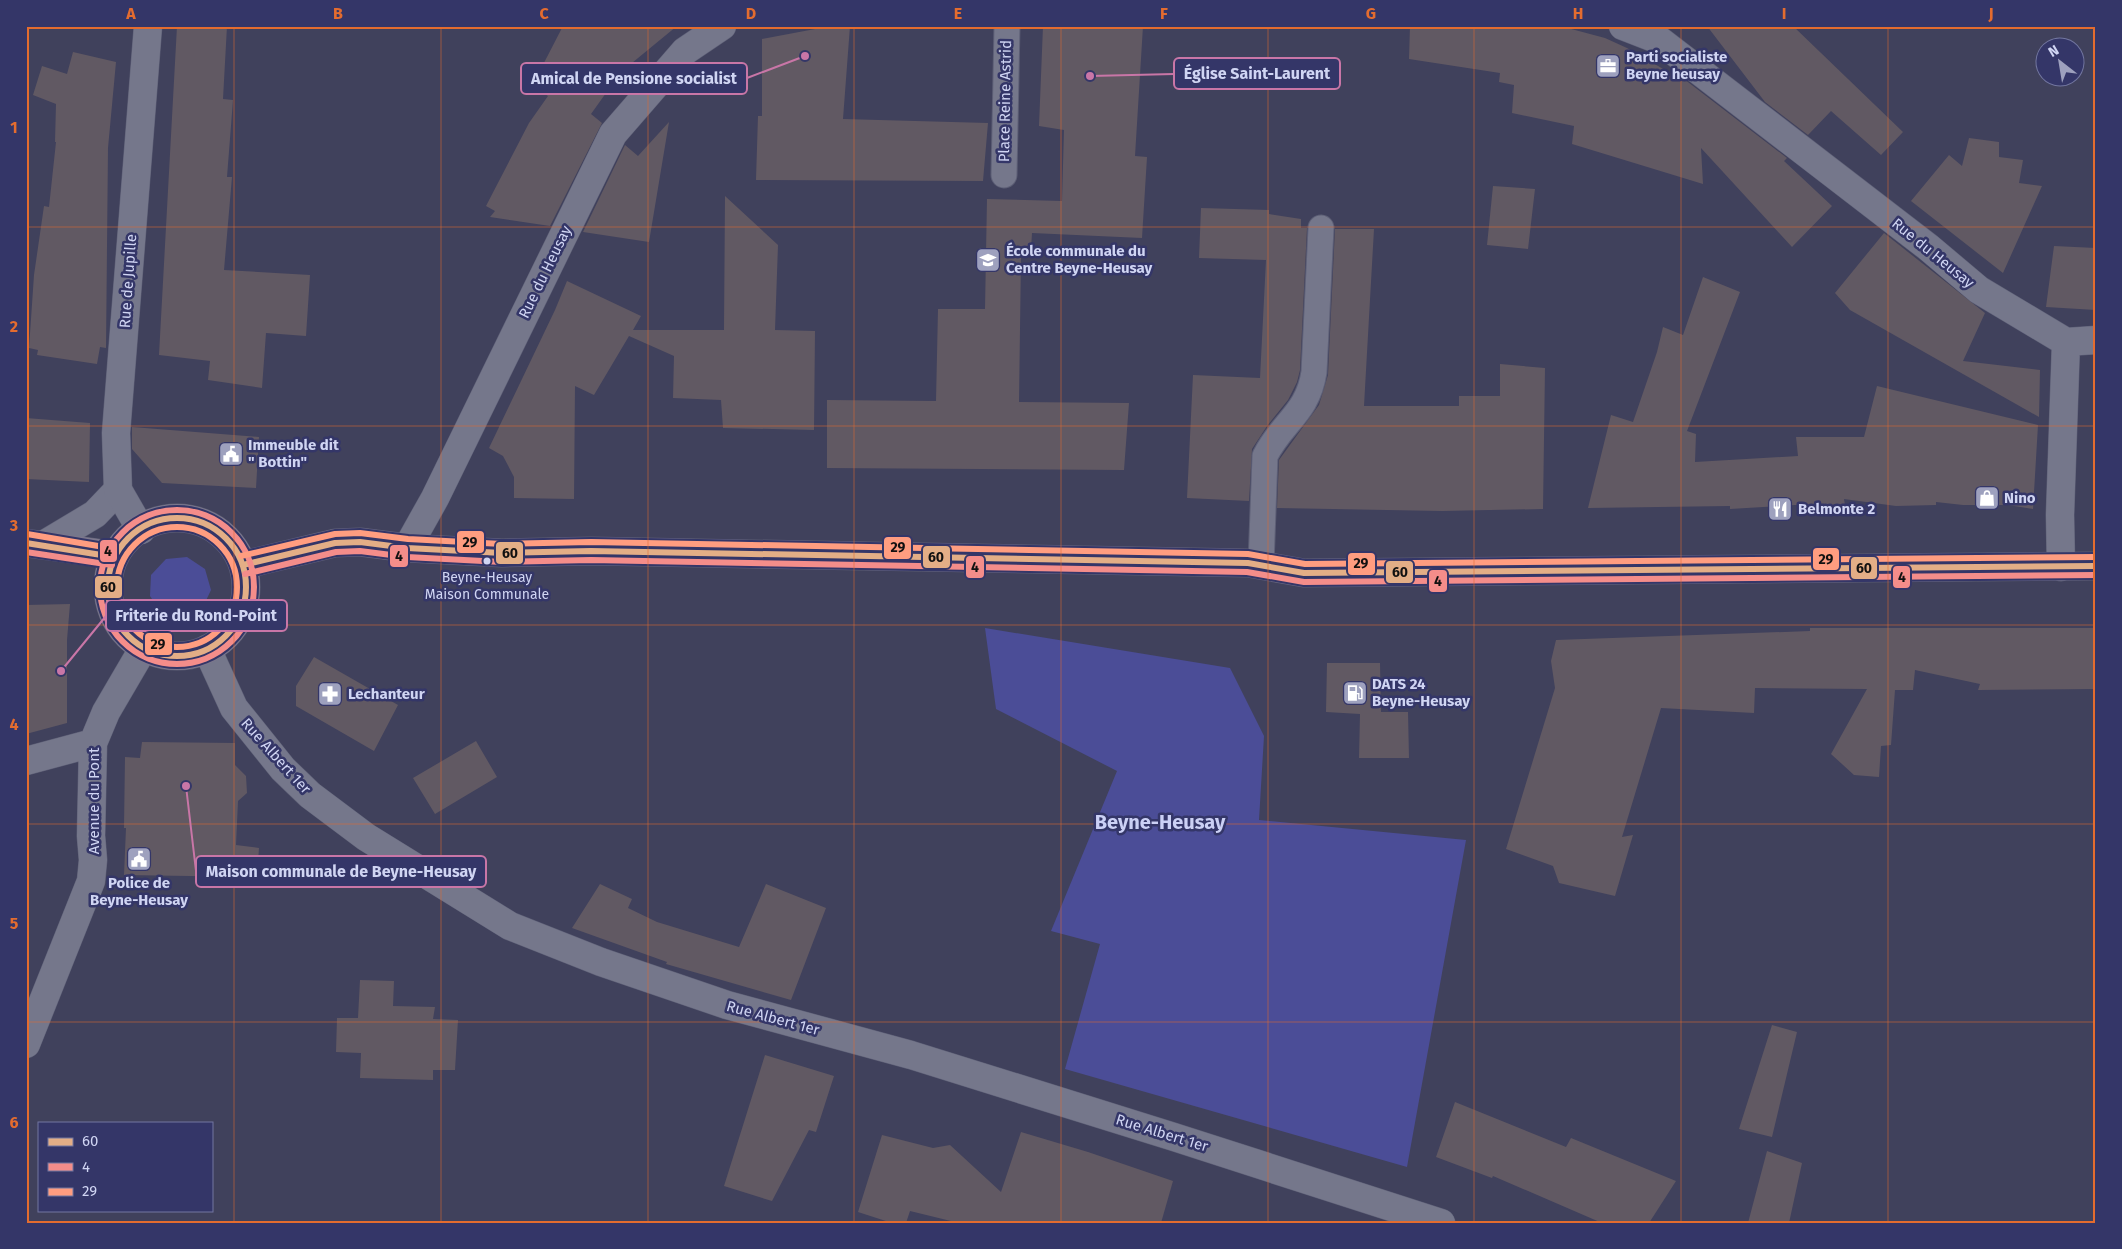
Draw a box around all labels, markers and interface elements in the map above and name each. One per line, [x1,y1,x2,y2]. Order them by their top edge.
text: A [125,4,136,23]
text: B [333,4,343,23]
text: C [539,4,549,23]
text: D [746,4,756,23]
text: E [954,4,962,23]
text: F [1160,4,1168,23]
text: G [1366,4,1376,23]
text: H [1573,4,1583,23]
text: I [1782,4,1786,23]
text: J [1987,4,1994,23]
north arrow [2034,38,2084,88]
street label: Place Reine Astrid [995,40,1015,162]
text: N [2045,42,2062,61]
place label: Parti socialiste Beyne heusay [1626,48,1727,83]
office icon: Parti socialiste Beyne heusay [1595,53,1621,79]
callout: Église Saint-Laurent [1174,58,1340,89]
callout: Amical de Pensione socialist [521,63,747,94]
text: Église Saint-Laurent [1184,63,1331,83]
text: Amical de Pensione socialist [530,69,738,88]
text: 1 [10,118,18,137]
street label: Rue du Heusay [1888,214,1978,292]
street label: Rue du Heusay [515,222,575,321]
street label: Rue de Jupille [116,233,140,329]
place label: École communale du Centre Beyne-Heusay [1006,242,1153,277]
school or university icon: École communale du Centre Beyne-Heusay [975,247,1001,273]
text: 2 [10,317,18,336]
place label: Immeuble dit " Bottin" [248,436,339,471]
public building icon: Immeuble dit " Bottin" [218,441,244,467]
shop icon: Nino [1974,485,2000,511]
place label: Nino [2004,489,2036,507]
restaurant icon: Belmonte 2 [1767,496,1793,522]
place label: Belmonte 2 [1798,500,1875,518]
text: 3 [9,516,18,535]
line badge: 29 [456,530,485,554]
text: 29 [463,534,478,551]
line badge: 29 [883,536,912,560]
line badge: 4 [99,539,118,563]
text: 29 [891,539,906,556]
line badge: 60 [495,541,524,565]
text: 4 [104,543,112,560]
line badge: 4 [389,544,409,568]
text: 60 [502,545,518,562]
line badge: 60 [922,545,951,569]
line badge: 29 [1812,547,1840,571]
text: 4 [395,548,403,565]
text: 60 [928,549,944,566]
text: 29 [1819,551,1834,568]
line badge: 29 [1347,552,1376,576]
line badge: 4 [965,555,985,579]
text: 29 [1354,555,1369,572]
marker: Beyne-Heusay Maison Communale [482,556,492,566]
line badge: 60 [1850,556,1878,580]
text: 4 [971,559,979,576]
line badge: 60 [1385,560,1414,584]
text: 60 [1856,560,1872,577]
text: 60 [1392,564,1408,581]
line badge: 4 [1892,565,1911,589]
place label: Beyne-Heusay Maison Communale [425,569,549,603]
line badge: 4 [1428,569,1448,593]
text: 4 [1898,569,1906,586]
text: 4 [1434,573,1442,590]
line badge: 60 [94,575,123,599]
text: 60 [100,579,116,596]
callout: Friterie du Rond-Point [106,600,287,631]
text: Friterie du Rond-Point [115,606,278,625]
line badge: 29 [144,632,173,656]
text: 29 [151,636,166,653]
place label: DATS 24 Beyne-Heusay [1372,675,1470,710]
fuel station icon: DATS 24 Beyne-Heusay [1342,680,1368,706]
pharmacy icon: Lechanteur [317,681,343,707]
place label: Lechanteur [348,685,426,703]
street label: Rue Albert 1er [237,714,315,798]
text: 4 [9,715,19,734]
street label: Avenue du Pont [85,747,103,854]
district label: Beyne-Heusay [1095,810,1226,834]
public building icon: Police de Beyne-Heusay [126,846,152,872]
callout: Maison communale de Beyne-Heusay [196,856,486,887]
text: Maison communale de Beyne-Heusay [206,862,477,881]
place label: Police de Beyne-Heusay [90,874,188,909]
text: 5 [10,914,19,933]
street label: Rue Albert 1er [724,997,822,1039]
street label: Rue Albert 1er [1114,1110,1211,1156]
text: 6 [9,1113,19,1132]
legend [38,1122,212,1212]
text: 60 [82,1132,98,1150]
text: 4 [82,1158,90,1176]
text: 29 [82,1182,97,1200]

